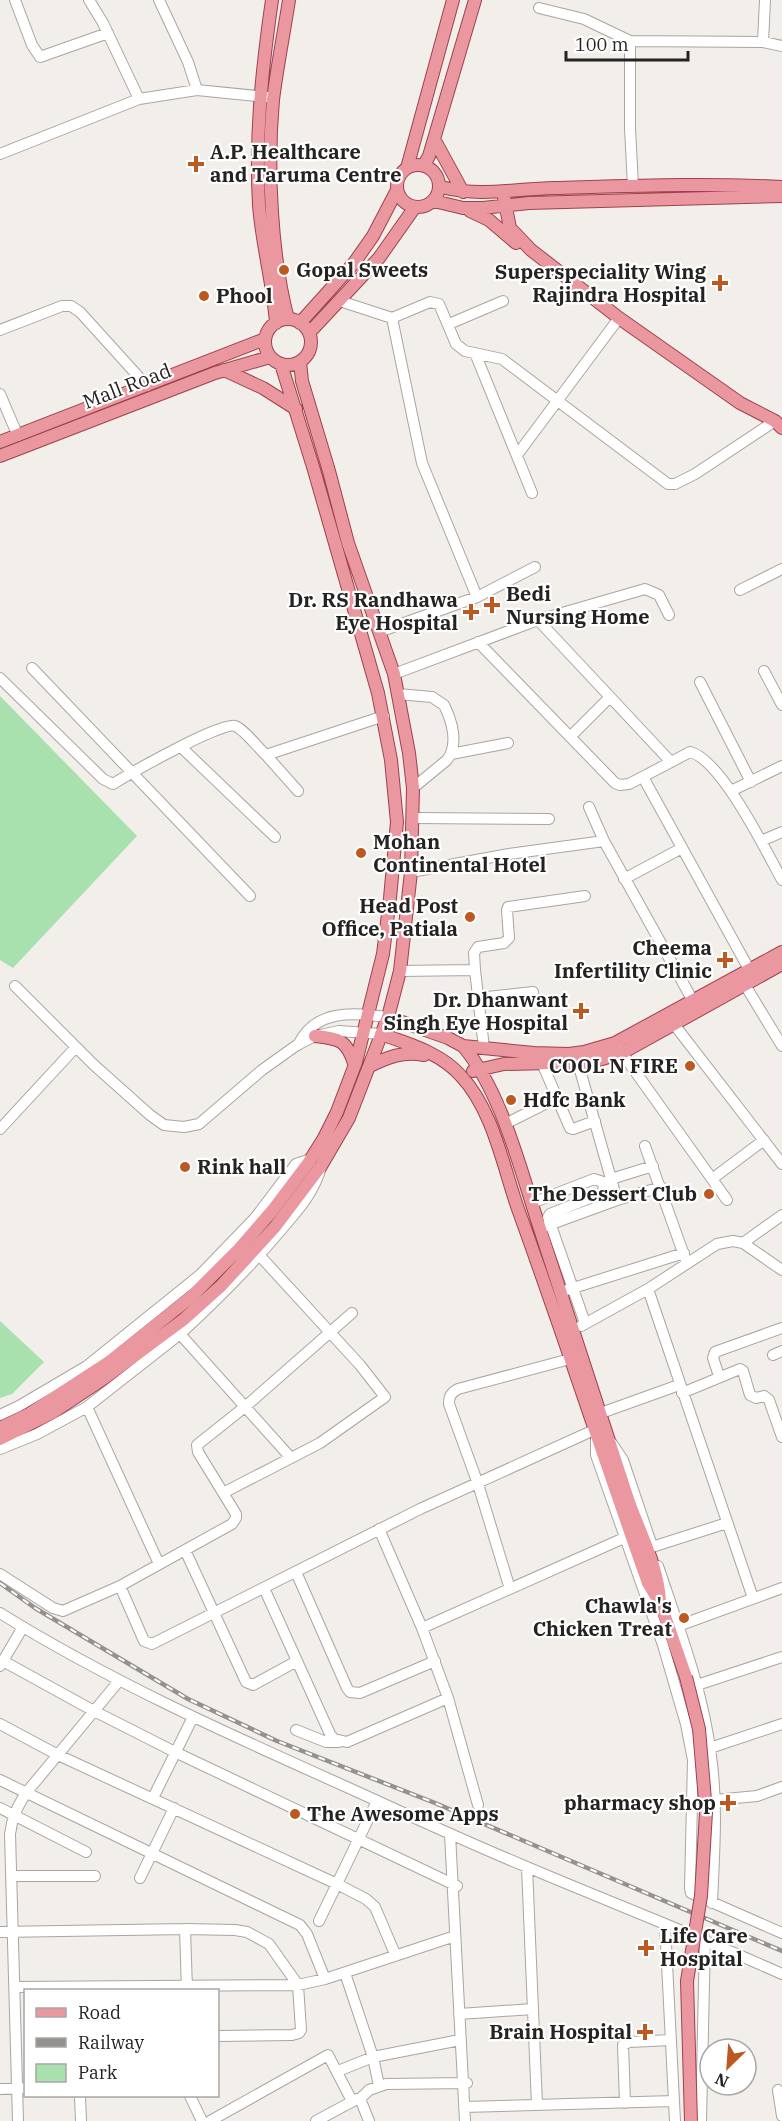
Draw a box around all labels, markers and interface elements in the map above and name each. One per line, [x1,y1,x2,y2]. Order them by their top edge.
scale bar [566,24,688,62]
text: 100 m [575,33,629,56]
place label: A.P. Healthcare and Taruma Centre [210,138,402,188]
marker: A.P. Healthcare and Taruma Centre [187,155,205,173]
place label: Gopal Sweets [296,256,428,283]
place label: Superspeciality Wing Rajindra Hospital [495,258,706,308]
marker: Gopal Sweets [277,263,291,277]
marker: Superspeciality Wing Rajindra Hospital [711,274,729,292]
place label: Phool [216,282,273,309]
marker: Phool [197,289,211,303]
street label: Mall Road [79,356,175,415]
place label: Bedi Nursing Home [506,580,649,630]
place label: Dr. RS Randhawa Eye Hospital [288,586,458,636]
marker: Bedi Nursing Home [483,596,501,614]
marker: Dr. RS Randhawa Eye Hospital [462,603,480,621]
place label: Mohan Continental Hotel [373,828,546,878]
marker: Mohan Continental Hotel [354,846,368,860]
place label: Head Post Office, Patiala [322,892,459,942]
marker: Head Post Office, Patiala [463,910,477,924]
place label: Cheema Infertility Clinic [554,934,712,984]
marker: Cheema Infertility Clinic [716,951,734,969]
place label: Dr. Dhanwant Singh Eye Hospital [383,986,569,1036]
marker: Dr. Dhanwant Singh Eye Hospital [572,1002,590,1020]
place label: COOL N FIRE [549,1052,678,1079]
marker: COOL N FIRE [683,1059,697,1073]
place label: Hdfc Bank [523,1086,626,1113]
marker: Hdfc Bank [504,1093,518,1107]
place label: Rink hall [197,1153,286,1180]
marker: Rink hall [178,1160,192,1174]
place label: The Dessert Club [528,1180,697,1207]
marker: The Dessert Club [702,1187,716,1201]
place label: Chawla's Chicken Treat [533,1592,673,1642]
marker: Chawla's Chicken Treat [677,1611,691,1625]
place label: pharmacy shop [564,1789,716,1816]
marker: pharmacy shop [721,1796,735,1810]
place label: The Awesome Apps [307,1800,499,1827]
marker: The Awesome Apps [288,1807,302,1821]
place label: Life Care Hospital [660,1922,748,1972]
marker: Life Care Hospital [637,1939,655,1957]
legend [24,1989,219,2097]
text: Road [78,2001,121,2024]
place label: Brain Hospital [489,2018,632,2045]
marker: Brain Hospital [636,2023,654,2041]
text: Railway [78,2031,144,2054]
north arrow [698,2037,758,2097]
text: Park [78,2061,118,2084]
text: N [712,2069,732,2092]

